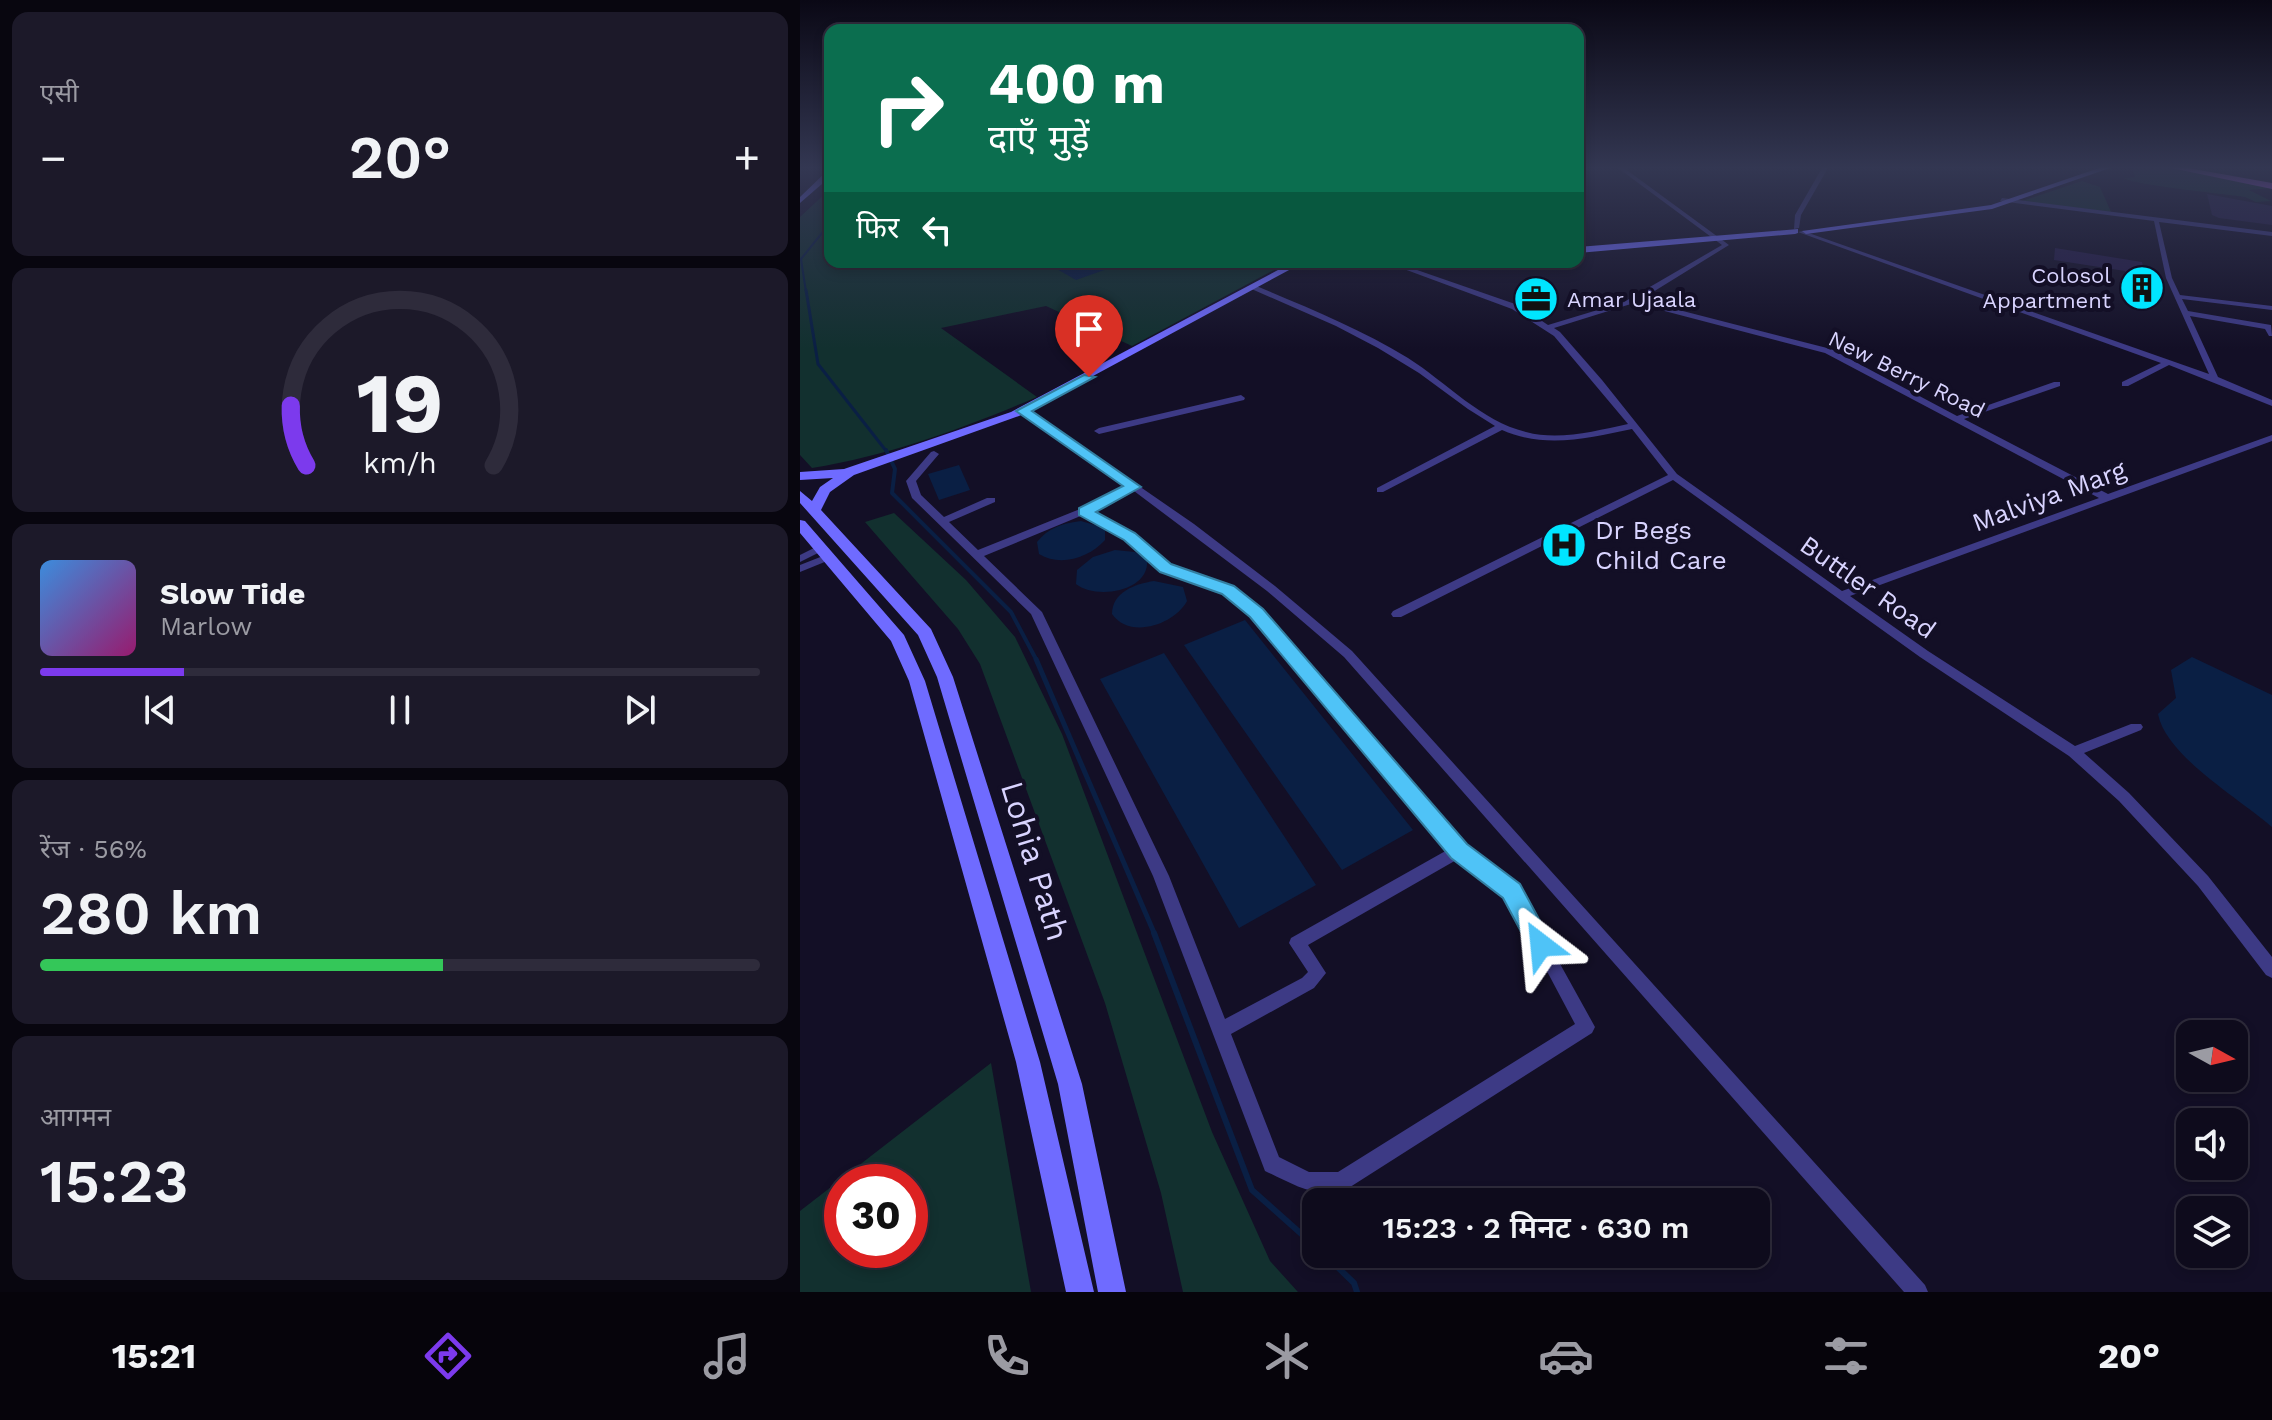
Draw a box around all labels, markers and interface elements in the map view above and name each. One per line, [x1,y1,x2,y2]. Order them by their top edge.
text: 400 m [988,51,1165,117]
icon: right [856,56,960,160]
text: एसी [40,78,79,108]
text: दाएँ मुड़ें [988,118,1089,160]
text: 20° [349,122,451,193]
text: − [40,132,67,184]
text: + [733,132,760,184]
icon: left [915,208,959,252]
text: फिर [856,210,899,245]
place label: Colosol Appartment [1983,263,2111,313]
building icon: Colosol Appartment [2118,264,2166,312]
office icon: Amar Ujaala [1512,275,1560,323]
place label: Amar Ujaala [1567,287,1696,312]
pin [1055,295,1123,377]
icon: arrive [1067,307,1111,351]
street label: New Berry Road [1825,326,1989,423]
text: 19 [356,355,444,452]
text: km/h [363,446,437,480]
street label: Malviya Marg [1968,454,2130,538]
place label: Dr Begs Child Care [1595,515,1727,575]
hospital icon: Dr Begs Child Care [1540,521,1588,569]
street label: Buttler Road [1794,529,1942,645]
text: Slow Tide [160,576,305,611]
text: Marlow [160,611,252,641]
icon: previous [138,688,182,732]
icon: pause [378,688,422,732]
icon: next [618,688,662,732]
street label: Lohia Path [993,777,1077,945]
text: रेंज · 56% [40,834,147,864]
text: 280 km [40,878,262,949]
position arrow [1499,903,1583,987]
north arrow [2176,1020,2248,1092]
map controls [2176,1020,2248,1268]
text: आगमन [40,1102,111,1132]
button: sound [2176,1108,2248,1180]
text: 15:23 [40,1146,189,1217]
speed limit sign: 30 [824,1164,928,1268]
button: layers [2176,1196,2248,1268]
text: 15:23 · 2 मिनट · 630 m [1383,1210,1689,1245]
icon: directions [420,1328,476,1384]
icon: music [699,1328,755,1384]
icon: phone [979,1328,1035,1384]
icon: climate [1259,1328,1315,1384]
icon: car [1538,1328,1594,1384]
icon: filters [1818,1328,1874,1384]
text: 15:21 [112,1335,196,1377]
text: 20° [2098,1335,2160,1377]

